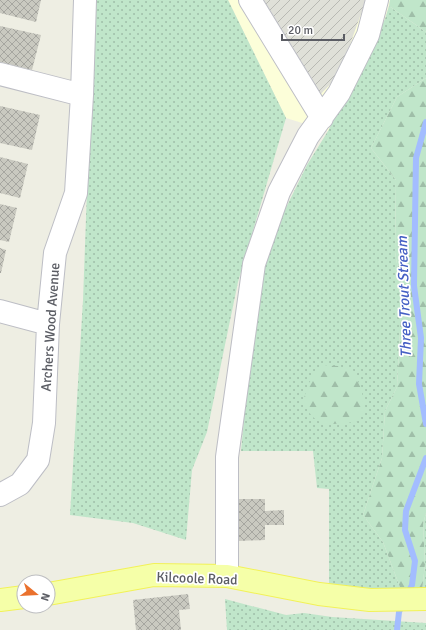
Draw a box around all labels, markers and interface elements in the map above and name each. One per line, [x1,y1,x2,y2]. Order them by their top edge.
scale bar [282,16,344,42]
text: 20 m [288,23,313,38]
water label: Three Trout Stream [393,235,415,358]
street label: Archers Wood Avenue [38,262,63,392]
street label: Kilcoole Road [156,569,238,588]
north arrow [16,574,56,614]
text: N [38,591,52,603]

